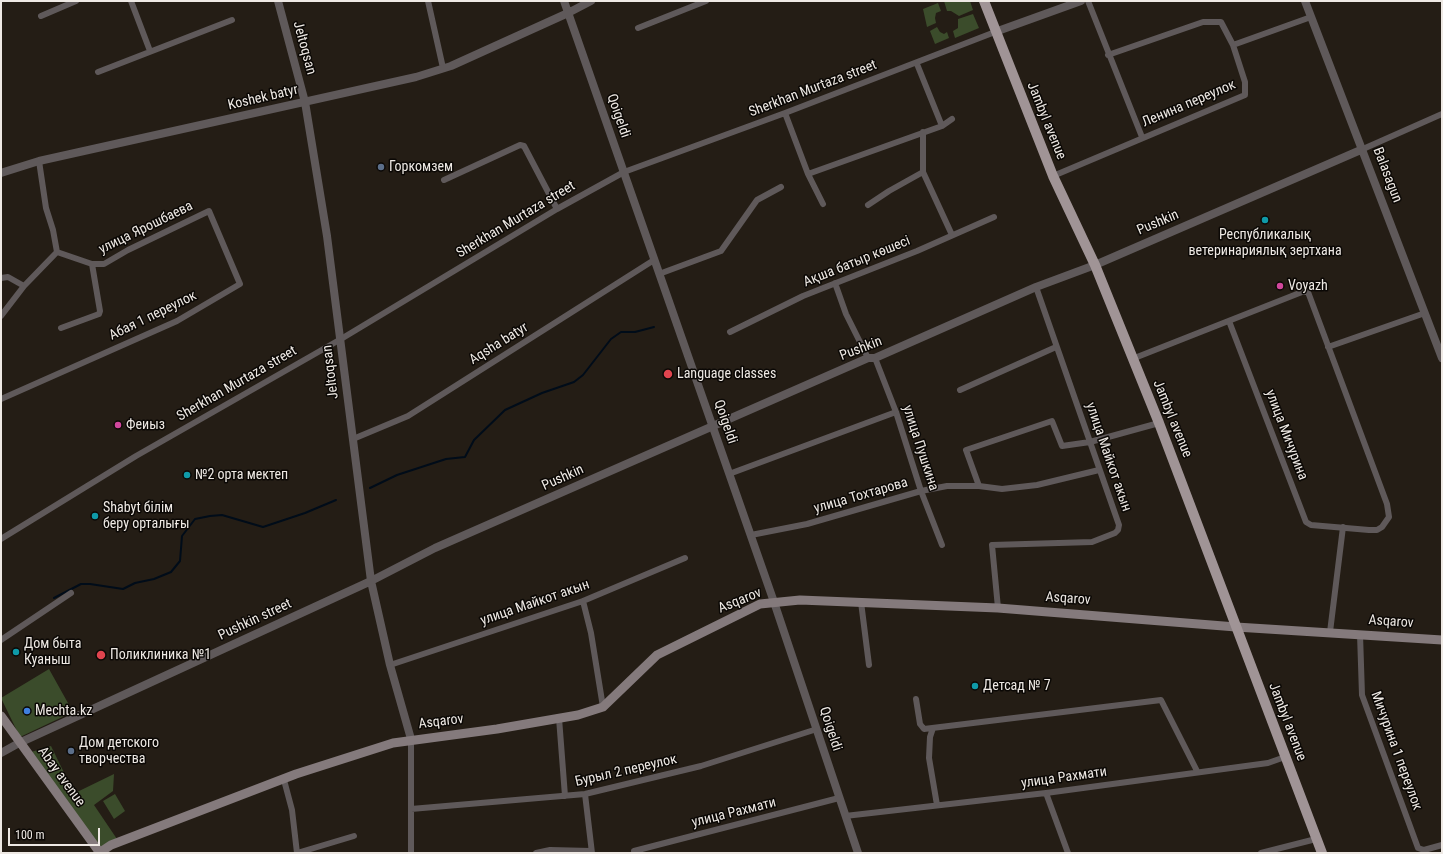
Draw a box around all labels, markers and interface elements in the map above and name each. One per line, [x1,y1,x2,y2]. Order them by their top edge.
street label: Jeltoqsan [289,20,319,76]
street label: Sherkhan Murtaza street [747,57,879,121]
street label: Ленина переулок [1140,77,1238,131]
street label: Jambyl avenue [1023,80,1069,162]
street label: Koshek batyr [226,82,300,114]
street label: Qoigeldi [603,92,633,140]
street label: Balasagun [1369,145,1405,205]
place label: Горкомзем [389,159,453,175]
marker: Горкомзем [376,162,386,172]
street label: Sherkhan Murtaza street [454,178,578,262]
street label: улица Ярошбаева [96,198,196,258]
street label: Pushkin [1134,207,1182,239]
marker: Республикалық ветеринариялық зертхана [1260,215,1270,225]
place label: Республикалық ветеринариялық зертхана [1188,227,1342,260]
street label: Ақша батыр көшесі [801,233,913,291]
place label: Voyazh [1288,278,1328,294]
marker: Voyazh [1275,281,1285,291]
street label: Абая 1 переулок [107,288,199,344]
street label: Aqsha batyr [467,319,531,369]
street label: Pushkin [837,333,885,365]
street label: Sherkhan Murtaza street [174,343,300,425]
street label: Jeltoqsan [319,344,343,400]
place label: Language classes [677,366,776,382]
marker: Language classes [662,368,674,380]
street label: Jambyl avenue [1149,378,1195,460]
street label: улица Мичурина [1261,388,1311,482]
street label: Qoigeldi [710,398,740,446]
street label: улица Майкот акын [1081,400,1135,514]
street label: улица Пушкина [898,403,942,493]
place label: Феиыз [126,417,165,433]
marker: Феиыз [113,420,123,430]
street label: Pushkin [539,461,587,495]
place label: №2 орта мектеп [195,467,288,483]
marker: №2 орта мектеп [182,470,192,480]
street label: улица Тохтарова [812,475,910,517]
place label: Shabyt білім беру орталығы [103,500,190,532]
marker: Shabyt білім беру орталығы [90,511,100,521]
street label: улица Майкот акын [478,576,592,630]
street label: Asqarov [716,585,764,617]
street label: Asqarov [1045,589,1091,609]
street label: Pushkin street [216,596,294,644]
street label: Asqarov [1368,612,1414,632]
place label: Дом быта Куаныш [24,636,81,668]
marker: Дом быта Куаныш [11,647,21,657]
place label: Поликлиника №1 [110,647,211,663]
marker: Поликлиника №1 [95,649,107,661]
place label: Детсад № 7 [983,678,1051,694]
marker: Детсад № 7 [970,681,980,691]
street label: Jambyl avenue [1264,681,1310,763]
street label: Мичурина 1 переулок [1367,689,1425,813]
place label: Mechta.kz [35,703,92,719]
street label: Qoigeldi [815,705,845,753]
marker: Mechta.kz [22,706,32,716]
street label: Asqarov [418,711,464,733]
place label: Дом детского творчества [79,735,159,768]
street label: Abay avenue [34,744,88,810]
marker: Дом детского творчества [66,746,76,756]
street label: Бурыл 2 переулок [573,751,679,791]
street label: улица Рахмати [1020,764,1108,792]
street label: улица Рахмати [690,794,778,832]
scale bar [10,820,102,846]
text: 100 m [15,828,45,842]

